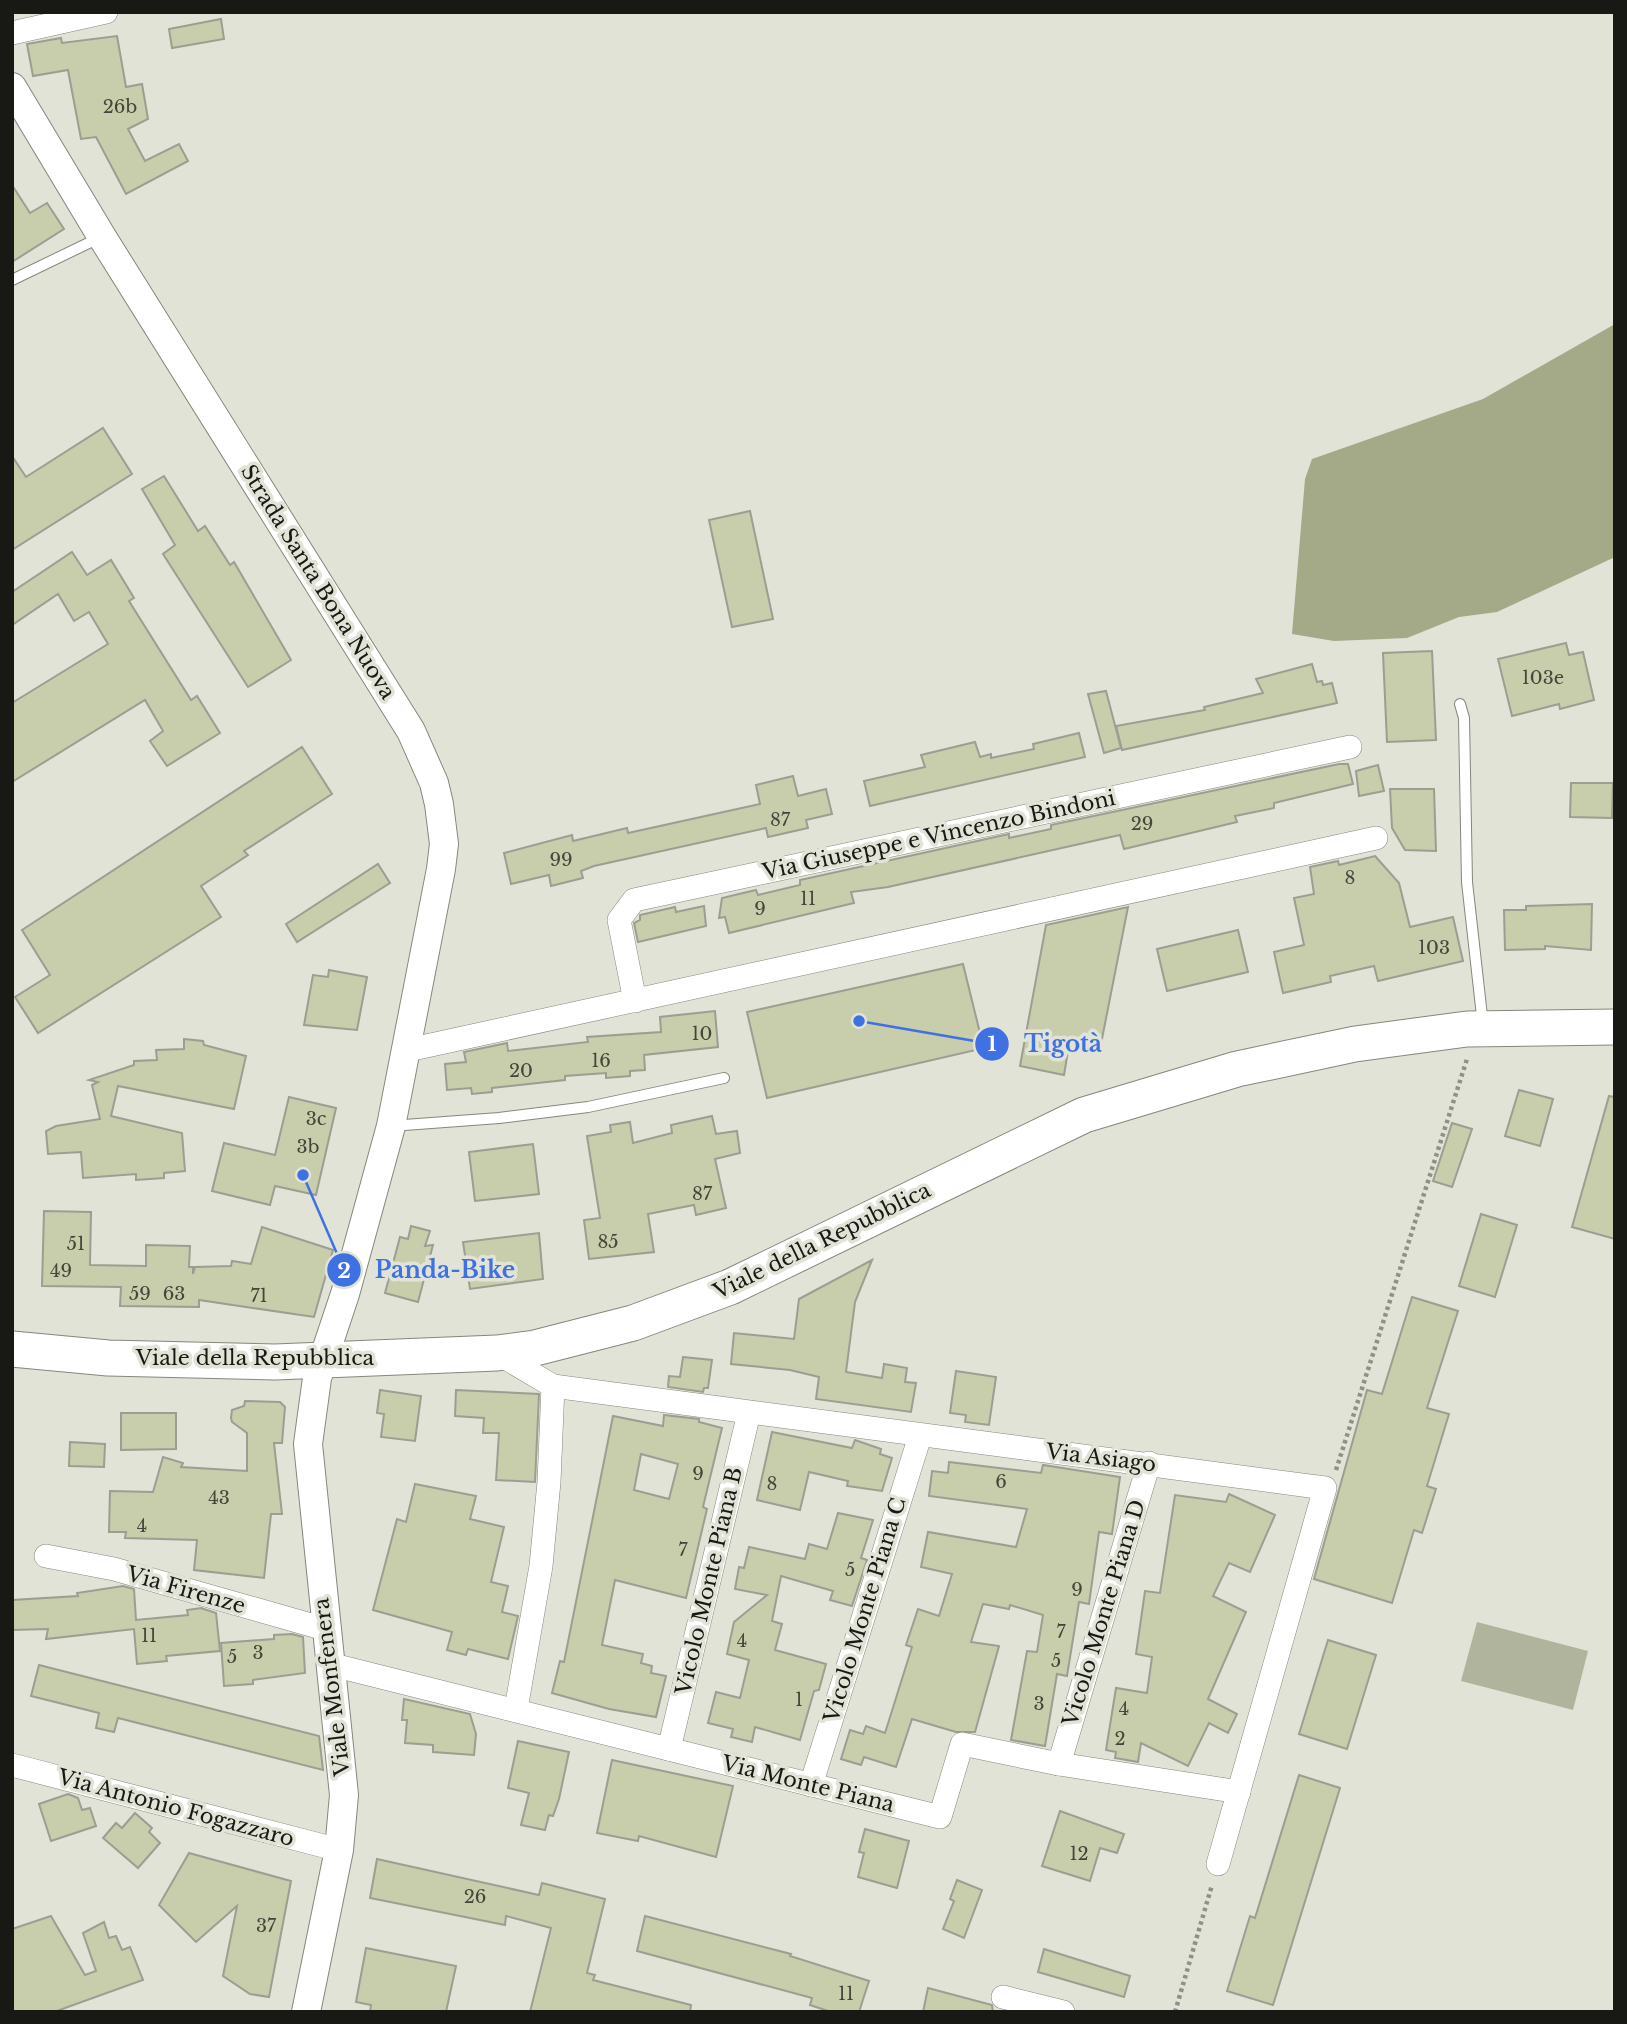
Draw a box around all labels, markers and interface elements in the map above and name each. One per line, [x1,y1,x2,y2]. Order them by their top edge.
house number: 26b [103,96,137,118]
street label: Strada Santa Bona Nuova [235,460,401,704]
house number: 103e [1522,667,1564,689]
street label: Via Giuseppe e Vincenzo Bindoni [759,785,1118,885]
house number: 87 [770,809,791,831]
house number: 29 [1131,813,1153,835]
house number: 99 [549,849,573,871]
house number: 8 [1345,867,1355,889]
house number: 11 [800,888,816,910]
house number: 9 [754,898,766,920]
house number: 103 [1418,937,1450,959]
callout: Tigotà [975,1022,1116,1066]
house number: 10 [692,1023,712,1045]
text: Tigotà [1024,1030,1102,1058]
text: 1 [987,1031,997,1057]
house number: 16 [591,1050,611,1072]
house number: 20 [509,1060,533,1082]
house number: 3c [306,1108,327,1130]
house number: 3b [297,1136,319,1158]
street label: Viale della Repubblica [708,1177,935,1305]
house number: 87 [692,1183,713,1205]
house number: 85 [597,1231,619,1253]
house number: 51 [67,1233,85,1255]
callout: Panda-Bike [326,1248,529,1292]
text: Panda-Bike [375,1256,515,1284]
text: 2 [337,1258,351,1284]
house number: 49 [50,1260,72,1282]
house number: 59 [129,1283,151,1305]
house number: 63 [163,1283,185,1305]
house number: 71 [250,1285,268,1307]
street label: Viale della Repubblica [135,1345,375,1371]
street label: Via Asiago [1043,1438,1158,1478]
house number: 9 [692,1463,704,1485]
street label: Vicolo Monte Piana B [670,1465,748,1698]
house number: 6 [995,1471,1007,1493]
house number: 8 [767,1473,777,1495]
house number: 43 [208,1487,230,1509]
street label: Vicolo Monte Piana C [818,1495,912,1726]
street label: Vicolo Monte Piana D [1057,1497,1151,1730]
house number: 4 [137,1515,147,1537]
house number: 7 [678,1539,688,1561]
house number: 5 [845,1559,855,1581]
street label: Via Firenze [123,1560,248,1619]
house number: 9 [1071,1579,1083,1601]
street label: Viale Monfenera [308,1596,356,1778]
house number: 7 [1056,1621,1066,1643]
house number: 11 [141,1625,157,1647]
house number: 4 [737,1630,747,1652]
house number: 3 [252,1642,264,1664]
house number: 5 [227,1646,237,1668]
house number: 5 [1051,1650,1061,1672]
house number: 1 [795,1689,803,1711]
house number: 3 [1033,1693,1045,1715]
house number: 4 [1119,1698,1129,1720]
house number: 2 [1114,1728,1126,1750]
street label: Via Monte Piana [718,1750,897,1818]
street label: Via Antonio Fogazzaro [54,1764,297,1852]
house number: 12 [1069,1843,1089,1865]
house number: 26 [464,1886,486,1908]
house number: 37 [256,1915,277,1937]
house number: 11 [838,1983,854,2005]

